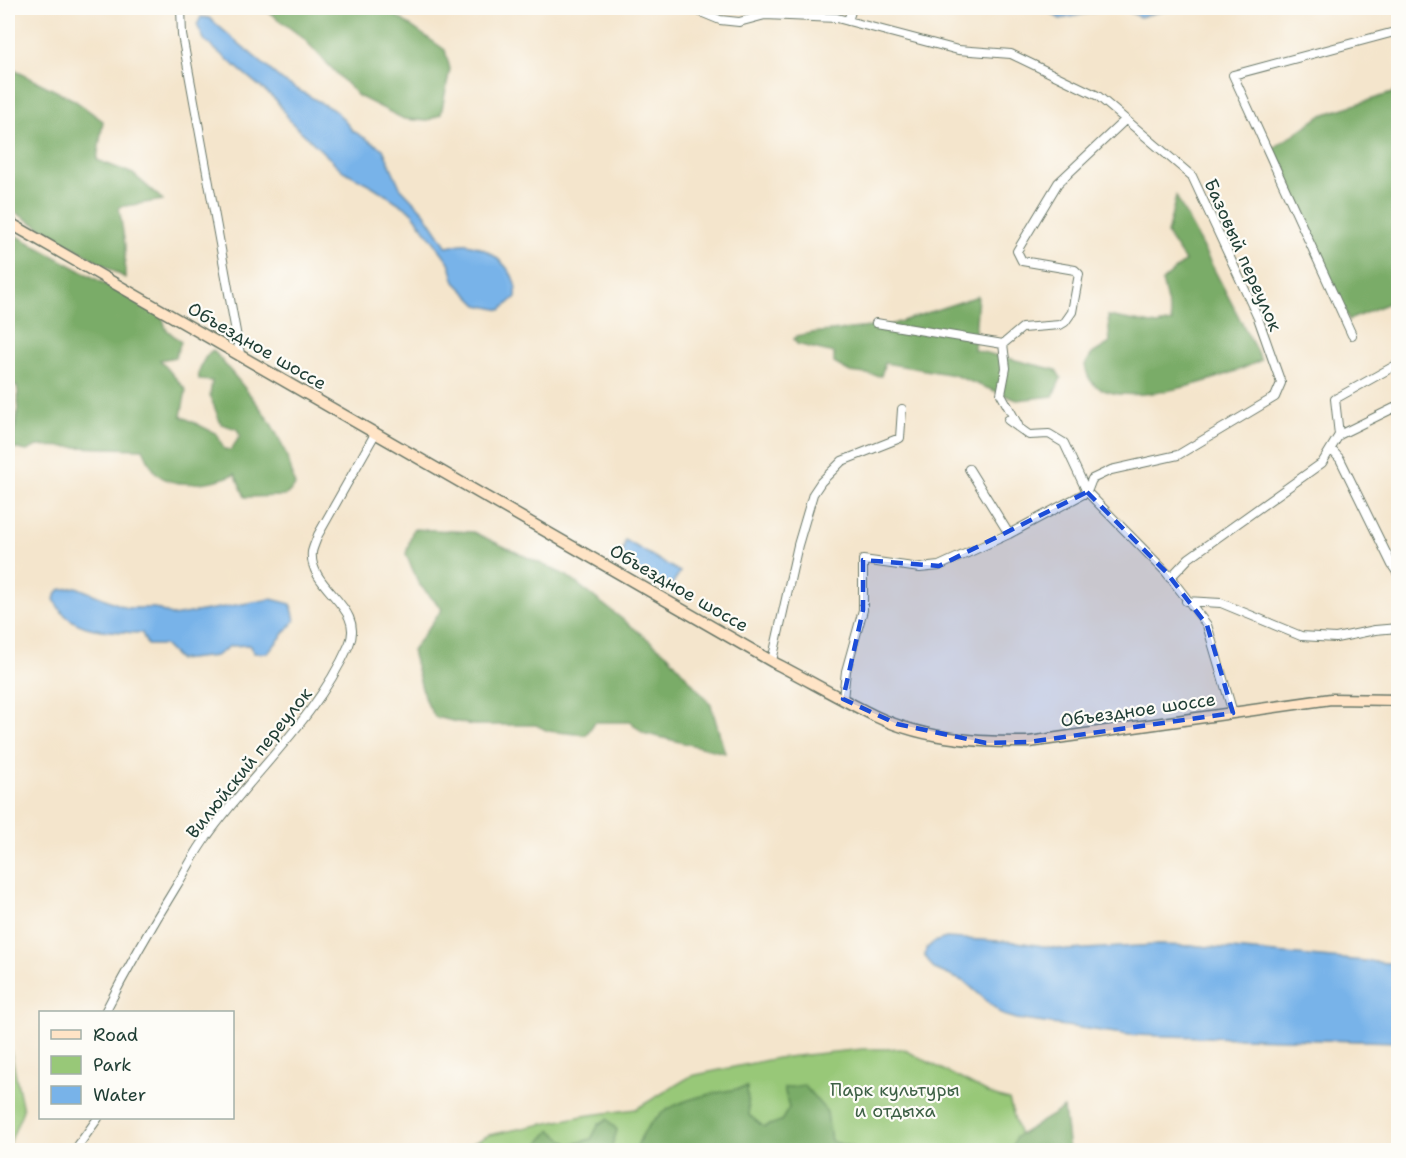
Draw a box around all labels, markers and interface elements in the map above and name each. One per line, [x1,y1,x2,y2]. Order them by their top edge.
street label: Базовый переулок [1199,175,1288,335]
street label: Объездное шоссе [183,296,331,396]
street label: Объездное шоссе [605,538,753,638]
street label: Вилюйский переулок [181,682,318,843]
street label: Объездное шоссе [1059,687,1217,733]
legend [39,1011,234,1119]
text: Road [93,1023,138,1047]
text: Park [93,1053,132,1077]
park label: Парк культуры и отдыха [830,1078,960,1123]
text: Water [93,1083,146,1107]

